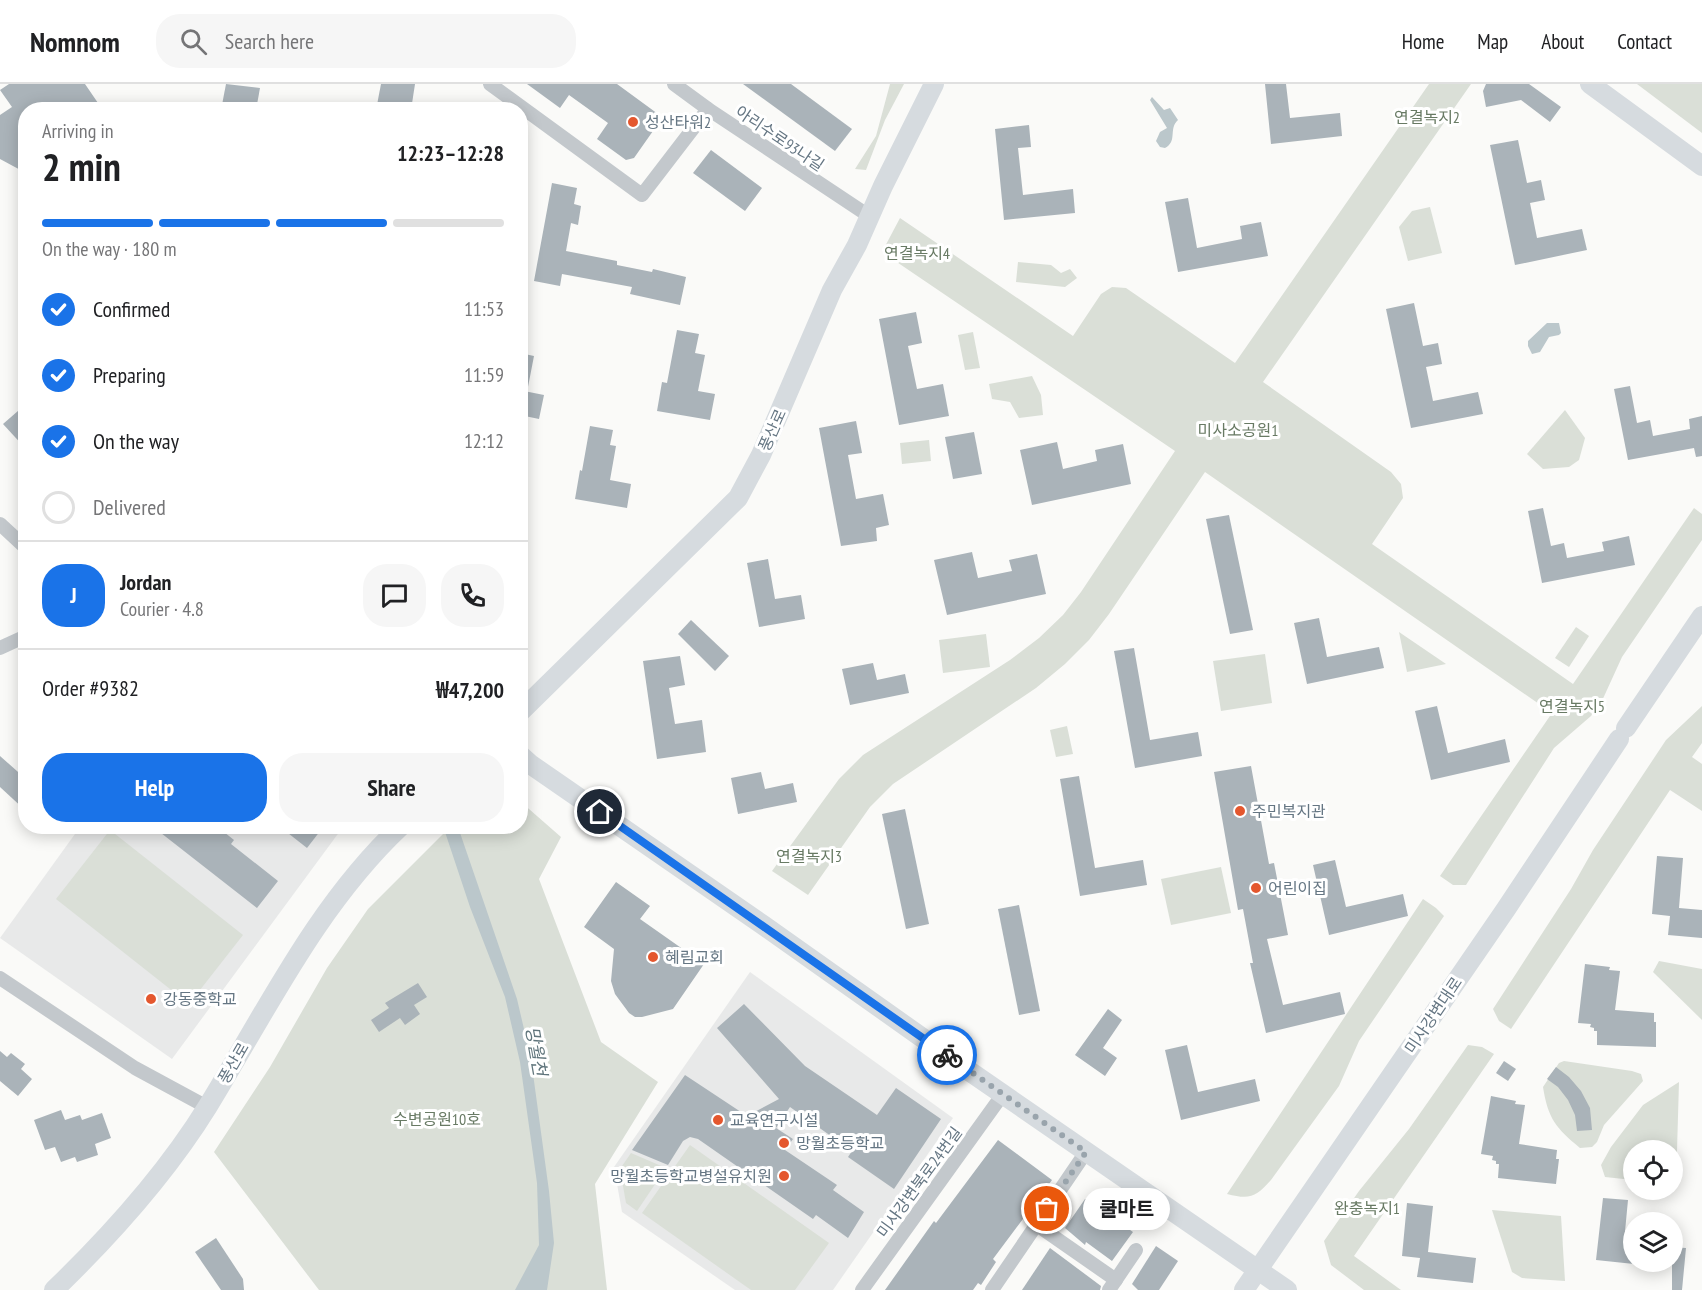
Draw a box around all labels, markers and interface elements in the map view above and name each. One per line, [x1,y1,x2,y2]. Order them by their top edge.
search box [156,14,576,68]
text: Nomnom [30,23,120,60]
icon: search [177,25,210,58]
text: Search here [225,27,314,55]
text: Home [1402,28,1444,55]
text: Map [1477,28,1508,55]
text: About [1541,28,1584,55]
text: Contact [1617,28,1672,55]
street label: 아리수로93나길 [732,101,828,175]
park label: 연결녹지2 [1394,107,1460,127]
place label: 성산타워2 [645,112,711,132]
marker: 성산타워2 [626,115,640,129]
text: Arriving in [42,118,114,144]
text: 12:23–12:28 [397,139,504,167]
text: 2 min [42,141,121,192]
text: On the way · 180 m [42,236,177,262]
park label: 연결녹지4 [884,243,950,263]
icon: check [42,293,75,326]
text: Confirmed [93,295,170,323]
text: 11:53 [464,296,504,322]
icon: check [42,359,75,392]
text: Preparing [93,361,166,389]
text: 11:59 [464,362,504,388]
street label: 풍산로 [754,406,790,454]
park label: 미사소공원1 [1198,420,1278,440]
icon: check [42,425,75,458]
text: On the way [93,427,179,455]
text: 12:12 [464,428,504,454]
text: Delivered [93,493,166,521]
button: chat [363,564,426,627]
button: phone [441,564,504,627]
text: Jordan [120,568,171,596]
text: J [70,581,77,609]
text: Courier · 4.8 [120,596,204,622]
text: Order #9382 [42,674,139,702]
text: ₩47,200 [436,676,504,704]
park label: 연결녹지5 [1539,696,1605,716]
button: Help [42,753,267,822]
button: Share [279,753,504,822]
pin [574,786,625,837]
icon: home [583,795,616,828]
place label: 주민복지관 [1252,801,1326,821]
marker: 주민복지관 [1233,804,1247,818]
park label: 연결녹지3 [776,846,842,866]
place label: 어린이집 [1268,878,1327,898]
marker: 어린이집 [1249,881,1263,895]
place label: 혜림교회 [665,947,724,967]
marker: 혜림교회 [646,950,660,964]
street label: 미사강변대로 [1400,973,1466,1057]
place label: 강동중학교 [163,989,237,1009]
marker: 강동중학교 [144,992,158,1006]
water label: 망월천 [521,1024,553,1080]
courier [917,1025,977,1085]
street label: 풍산로 [213,1039,253,1087]
icon: bike [931,1039,964,1072]
park label: 수변공원10호 [393,1109,481,1129]
place label: 교육연구시설 [730,1110,818,1130]
marker: 교육연구시설 [711,1113,725,1127]
street label: 미사강변북로24번길 [872,1123,966,1241]
place label: 망월초등학교 [796,1133,884,1153]
marker: 망월초등학교 [777,1136,791,1150]
map controls [1623,1140,1683,1272]
button: locate [1623,1140,1683,1200]
place label: 망월초등학교병설유치원 [610,1166,772,1186]
marker: 망월초등학교병설유치원 [777,1169,791,1183]
pin [1021,1183,1072,1234]
callout: 쿨마트 [1083,1188,1170,1230]
icon: bag [1030,1192,1063,1225]
text: 쿨마트 [1099,1196,1154,1222]
park label: 완충녹지1 [1334,1198,1400,1218]
button: layers [1623,1212,1683,1272]

